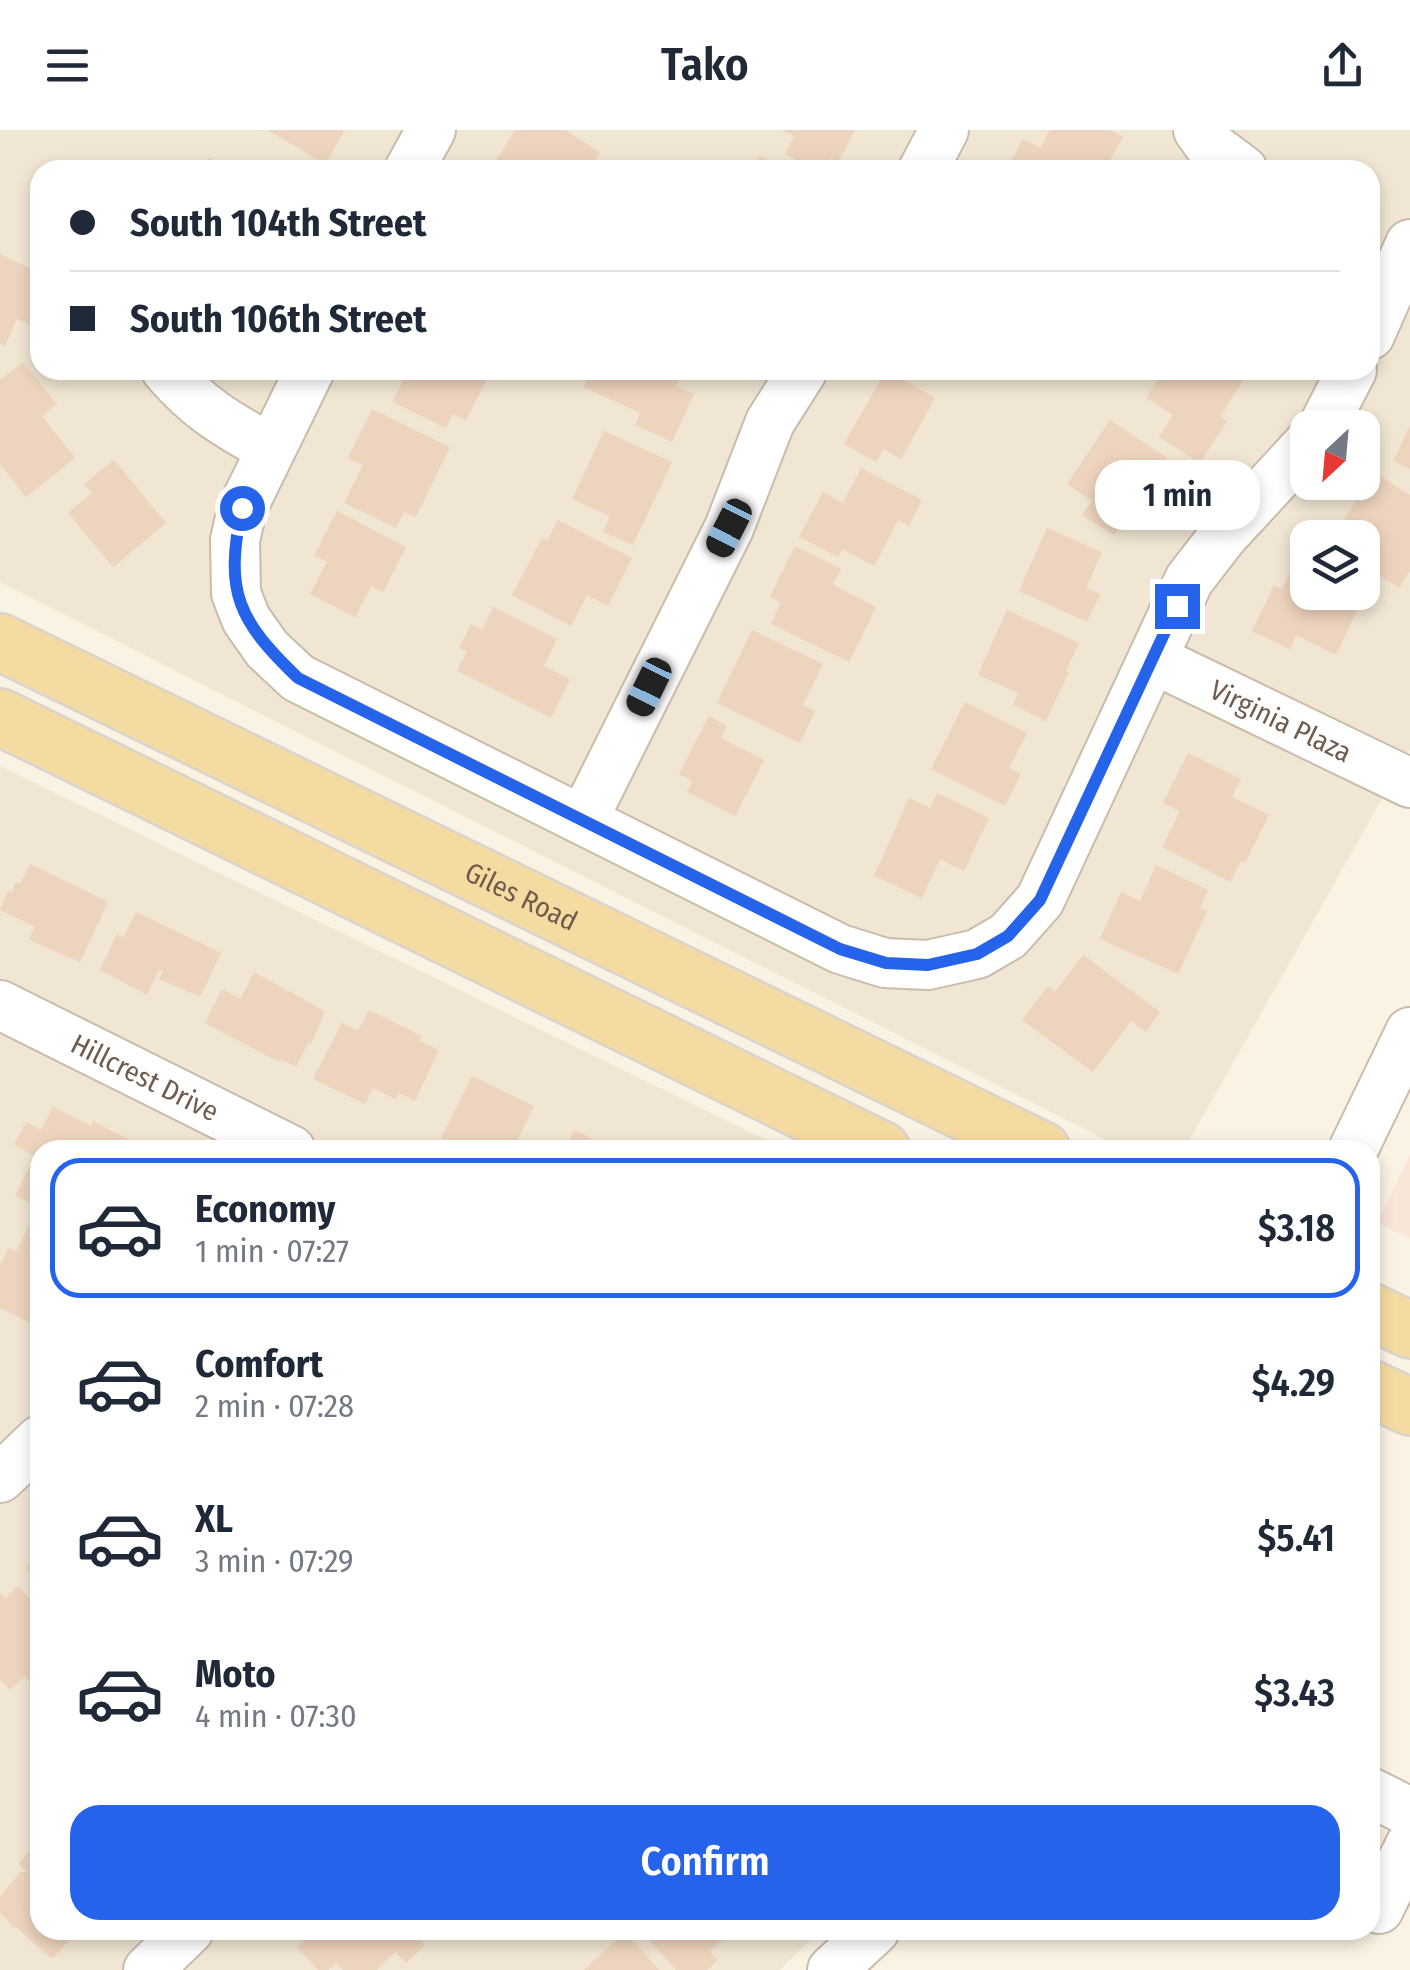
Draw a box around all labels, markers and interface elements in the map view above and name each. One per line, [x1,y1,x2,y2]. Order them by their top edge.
icon: menu [40,38,95,93]
text: Tako [661,38,749,92]
icon: share [1315,38,1370,93]
text: South 104th Street [130,200,426,246]
text: South 106th Street [130,296,427,342]
north arrow [1290,410,1380,500]
map controls [1290,410,1380,610]
callout: 1 min [1094,461,1260,531]
text: 1 min [1143,476,1212,514]
route start [220,486,265,531]
car [702,494,756,562]
button: layers [1290,520,1380,610]
route end [1155,584,1200,629]
car [622,653,676,721]
street label: Virginia Plaza [1205,673,1357,769]
street label: Giles Road [460,855,583,937]
street label: Hillcrest Drive [66,1027,224,1128]
icon: car [75,1183,165,1273]
text: Economy [195,1186,335,1232]
text: $3.18 [1258,1205,1335,1251]
text: 1 min · 07:27 [195,1232,349,1270]
icon: car [75,1338,165,1428]
text: Comfort [195,1341,323,1387]
text: $4.29 [1252,1360,1335,1406]
text: 2 min · 07:28 [195,1387,354,1425]
icon: car [75,1493,165,1583]
text: XL [195,1496,233,1542]
text: $5.41 [1258,1515,1335,1561]
text: 3 min · 07:29 [195,1542,354,1580]
icon: car [75,1648,165,1738]
text: Moto [195,1651,276,1697]
text: $3.43 [1254,1670,1335,1716]
text: 4 min · 07:30 [195,1697,357,1735]
button: Confirm [70,1805,1340,1920]

